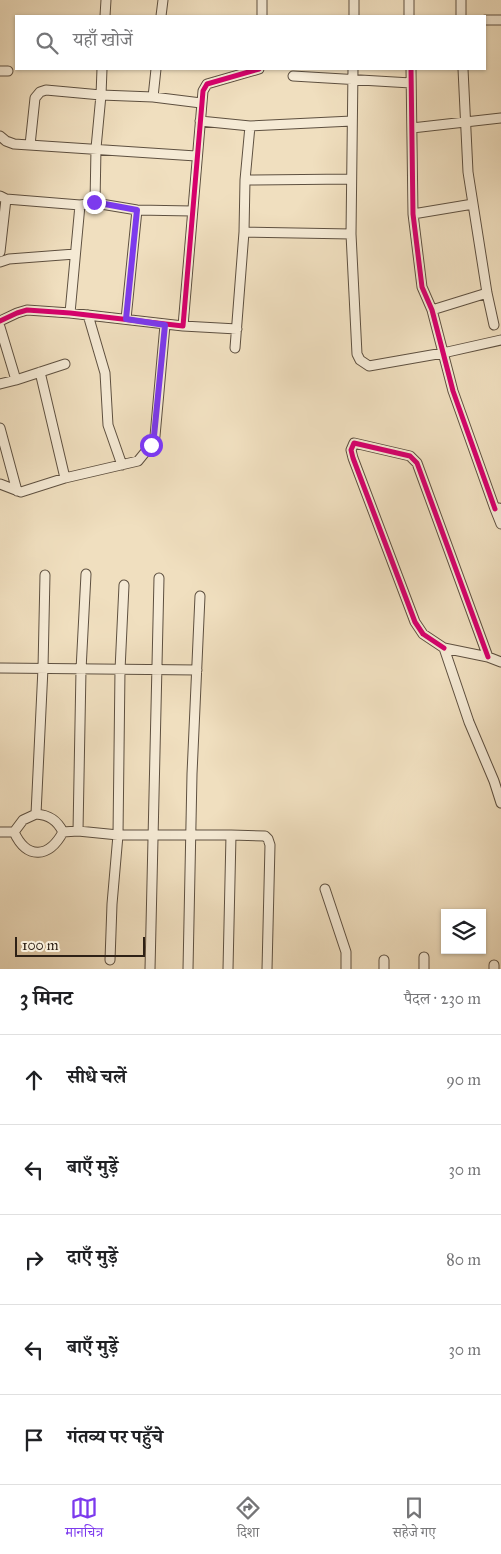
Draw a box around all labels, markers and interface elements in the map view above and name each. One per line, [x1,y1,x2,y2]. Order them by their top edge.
search box [15,15,486,70]
text: यहाँ खोजें [73,28,133,51]
icon: search [33,29,61,57]
route end [83,191,106,214]
route start [140,434,163,457]
map controls [441,909,486,954]
button: layers [441,909,486,954]
scale bar [15,934,145,957]
text: 100 m [22,937,59,954]
text: 3 मिनट [20,985,73,1011]
text: पैदल · 230 m [404,989,481,1008]
text: सीधे चलें [67,1065,126,1088]
icon: ahead [20,1066,48,1094]
text: 90 m [446,1070,481,1089]
text: बाएँ मुड़ें [67,1155,118,1178]
icon: left [20,1156,48,1184]
text: 30 m [448,1160,481,1179]
text: दाएँ मुड़ें [67,1245,118,1268]
icon: right [20,1246,48,1274]
text: 80 m [446,1250,481,1269]
text: बाएँ मुड़ें [67,1335,118,1358]
icon: left [20,1336,48,1364]
text: 30 m [448,1340,481,1359]
text: गंतव्य पर पहुँचे [67,1425,163,1448]
icon: arrive [20,1426,48,1454]
tab: मानचित्र [65,1494,103,1546]
tab: दिशा [234,1494,262,1546]
tab: सहेजे गए [393,1494,436,1546]

